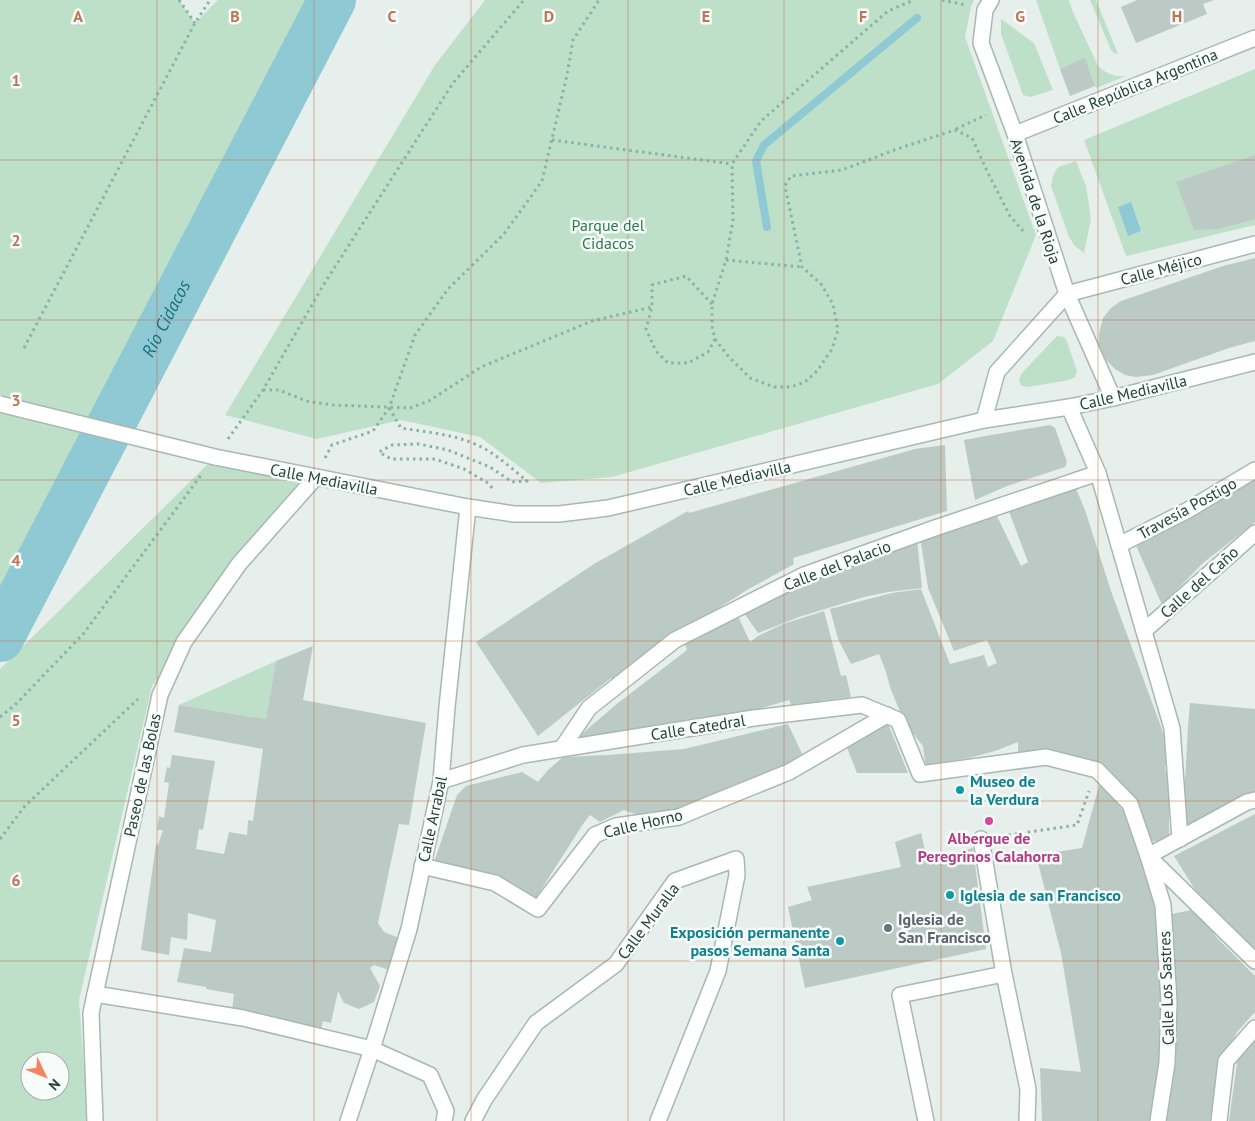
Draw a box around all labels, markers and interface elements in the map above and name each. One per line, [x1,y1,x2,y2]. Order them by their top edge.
text: A [73,6,83,26]
text: B [230,6,240,26]
text: C [388,6,397,26]
text: D [544,6,554,26]
text: E [702,6,710,26]
text: F [859,6,867,26]
text: G [1015,6,1025,26]
text: H [1172,6,1182,26]
street label: Calle República Argentina [1050,44,1220,128]
text: 1 [11,70,21,90]
street label: Avenida de la Rioja [1006,136,1066,266]
park label: Parque del Cidacos [572,215,645,253]
text: 2 [11,230,21,250]
street label: Calle Méjico [1118,249,1204,289]
water label: Río Cidacos [136,275,196,361]
street label: Calle Mediavilla [1077,370,1189,414]
text: 3 [11,390,21,410]
street label: Calle Mediavilla [681,456,793,500]
street label: Calle Mediavilla [268,459,380,499]
street label: Travesía Postigo [1134,473,1240,543]
street label: Calle del Palacio [781,535,893,595]
street label: Calle del Caño [1156,542,1242,622]
text: 4 [11,550,21,570]
text: 5 [11,710,21,730]
street label: Calle Catedral [649,710,747,744]
street label: Paseo de las Bolas [119,711,165,839]
place label: Museo de la Verdura [970,771,1039,809]
street label: Calle Arrabal [413,774,451,864]
marker: Museo de la Verdura [954,784,966,796]
street label: Calle Horno [601,804,685,842]
marker: Albergue de Peregrinos Calahorra [983,815,995,827]
place label: Albergue de Peregrinos Calahorra [918,828,1060,866]
text: 6 [11,870,21,890]
street label: Calle Muralla [613,879,683,963]
place label: Iglesia de san Francisco [960,885,1121,905]
marker: Iglesia de san Francisco [944,889,956,901]
place label: Iglesia de San Francisco [898,909,991,947]
place label: Exposición permanente pasos Semana Santa [670,922,830,960]
marker: Iglesia de San Francisco [882,922,894,934]
street label: Calle Los Sastres [1154,930,1178,1045]
marker: Exposición permanente pasos Semana Santa [834,935,846,947]
north arrow [20,1051,70,1101]
text: N [45,1075,64,1094]

